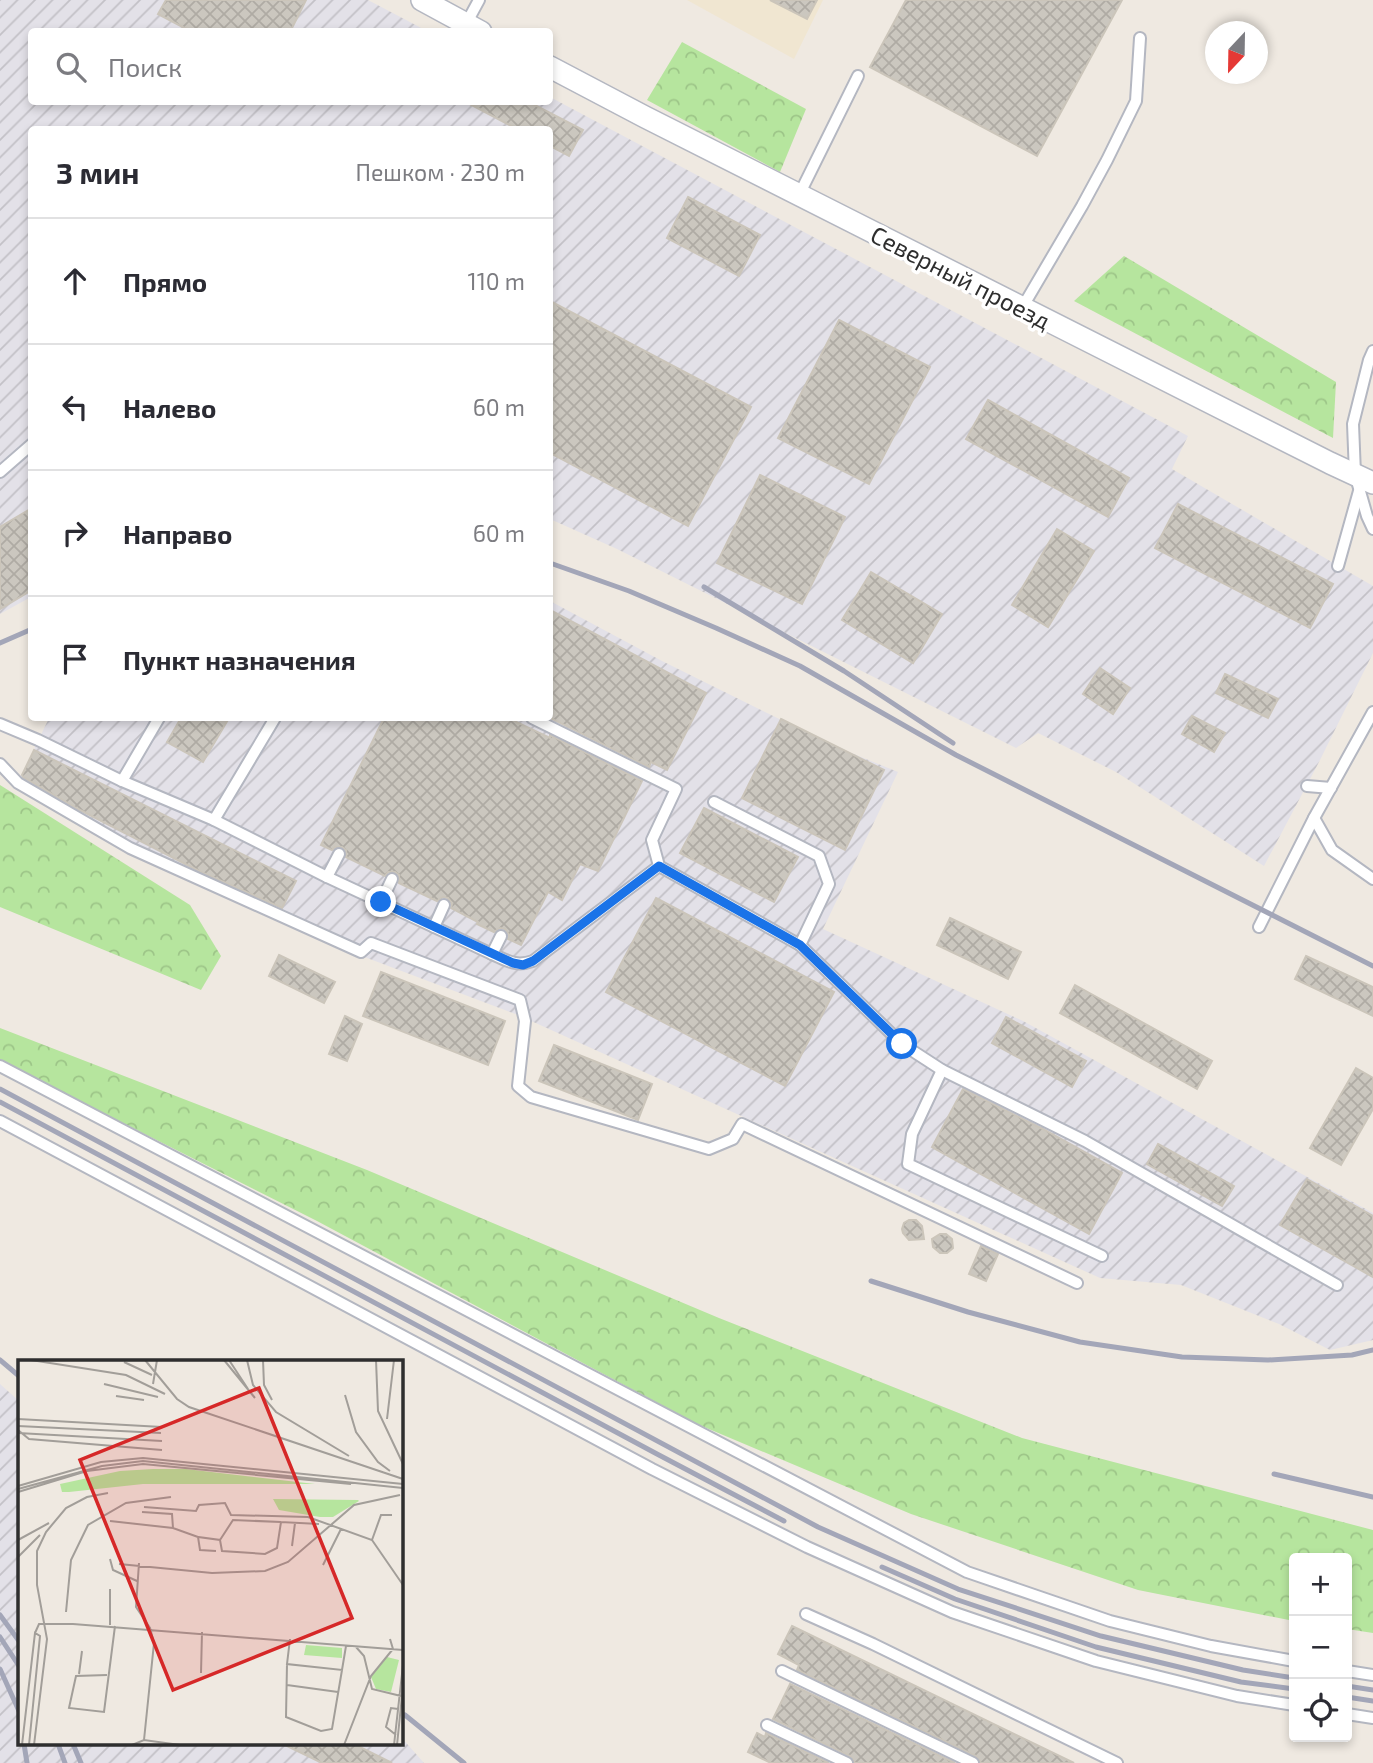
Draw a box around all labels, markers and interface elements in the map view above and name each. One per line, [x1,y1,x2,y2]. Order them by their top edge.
north arrow [1205,21,1268,84]
search box [28,28,553,105]
icon: search [52,48,90,86]
text: Поиск [108,51,182,82]
text: 3 мин [56,154,140,190]
text: Пешком · 230 m [356,158,525,186]
street label: Северный проезд [866,219,1056,335]
icon: ahead [56,262,94,300]
text: Прямо [123,266,207,297]
text: 110 m [468,267,525,295]
icon: left [56,388,94,426]
text: Налево [123,392,216,423]
text: 60 m [473,393,525,421]
icon: right [56,514,94,552]
text: Направо [123,518,232,549]
text: 60 m [473,519,525,547]
icon: arrive [56,640,94,678]
text: Пункт назначения [123,644,356,675]
route end [365,886,396,917]
route start [886,1028,917,1059]
inset map [18,1360,402,1746]
map controls [1289,1553,1352,1742]
button: + [1289,1553,1352,1616]
button: − [1289,1616,1352,1679]
button: locate [1289,1679,1352,1742]

